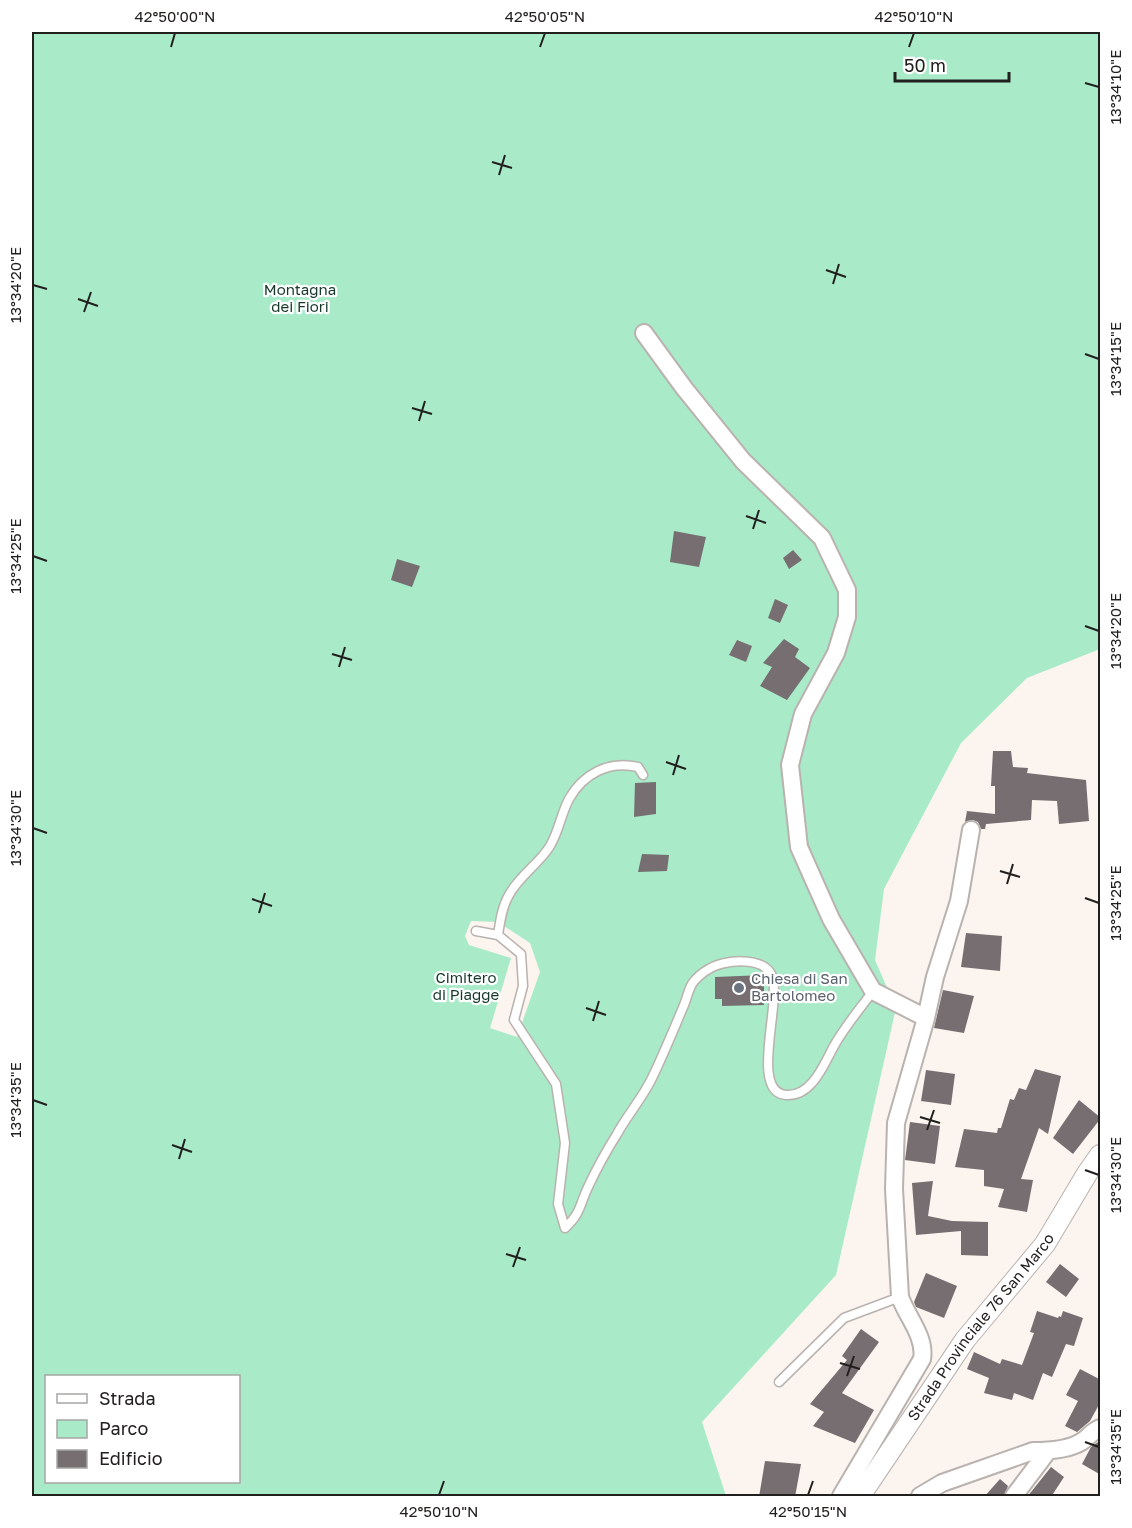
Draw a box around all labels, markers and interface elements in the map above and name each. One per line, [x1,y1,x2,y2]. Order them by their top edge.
text: 42°50'00"N [135,7,215,25]
text: 42°50'05"N [505,7,585,25]
text: 42°50'10"N [875,7,953,25]
scale bar [895,45,1009,83]
text: 13°34'10"E [1106,50,1124,124]
text: 50 m [904,54,946,76]
text: 13°34'20"E [6,247,24,323]
park label: Montagna dei Fiori [264,280,336,315]
text: 13°34'15"E [1106,322,1124,396]
text: 13°34'25"E [6,518,24,594]
text: 13°34'20"E [1106,593,1124,669]
text: 13°34'30"E [6,790,24,866]
text: 13°34'25"E [1106,865,1124,941]
park label: Cimitero di Piagge [433,968,500,1003]
place label: Chiesa di San Bartolomeo [751,969,848,1004]
marker: Chiesa di San Bartolomeo [732,981,746,995]
text: 13°34'35"E [6,1062,24,1138]
text: 13°34'30"E [1106,1137,1124,1213]
street label: Strada Provinciale 76 San Marco [903,1230,1057,1424]
legend [45,1375,240,1483]
text: Strada [99,1387,156,1409]
text: 13°34'35"E [1106,1409,1124,1485]
text: Parco [99,1417,148,1439]
text: Edificio [99,1447,163,1469]
text: 42°50'10"N [400,1502,478,1520]
text: 42°50'15"N [769,1502,847,1520]

